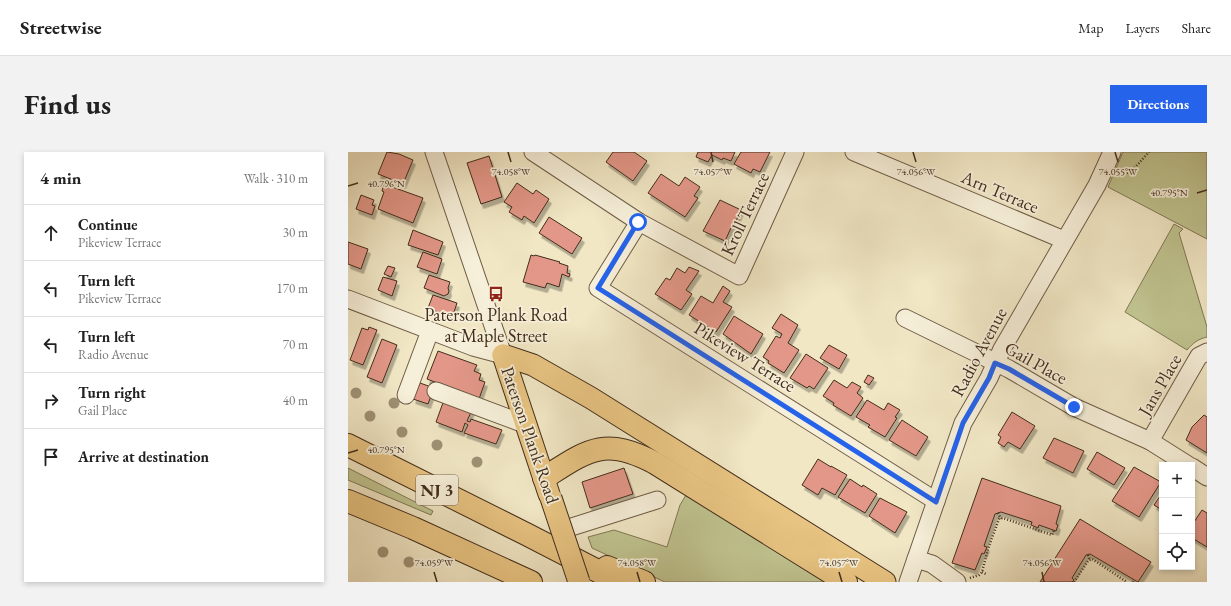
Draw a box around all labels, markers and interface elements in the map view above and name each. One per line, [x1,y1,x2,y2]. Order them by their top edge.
text: Streetwise [20,15,102,40]
text: Map [1078,19,1103,37]
text: Layers [1125,19,1160,37]
text: Share [1182,19,1211,37]
button: Directions [1110,85,1207,123]
text: Find us [24,86,111,122]
text: 74.058°W [492,165,531,178]
text: 74.057°W [694,165,733,178]
text: 74.056°W [897,165,936,178]
street label: Arn Terrace [957,165,1042,218]
text: 74.055°W [1099,165,1138,178]
text: 4 min [40,167,81,189]
street label: Kroll Terrace [715,168,774,259]
text: Walk · 310 m [244,170,308,187]
text: 40.796°N [367,177,405,190]
text: 40.795°N [1150,186,1188,199]
route start [629,213,647,231]
text: Continue [78,215,138,234]
icon: ahead [40,222,62,244]
text: 30 m [283,224,308,241]
text: Pikeview Terrace [78,234,161,251]
text: Turn left [78,271,135,290]
icon: left [40,278,62,300]
text: 170 m [277,280,308,297]
bus stop icon: Paterson Plank Road at Maple Street [487,285,505,303]
text: Pikeview Terrace [78,290,161,307]
place label: Paterson Plank Road at Maple Street [424,303,569,347]
street label: Radio Avenue [945,303,1012,400]
street label: Pikeview Terrace [690,316,800,397]
text: Turn left [78,327,135,346]
icon: left [40,334,62,356]
text: 70 m [283,336,308,353]
street label: Gail Place [1001,336,1072,389]
text: Radio Avenue [78,346,149,363]
street label: Jans Place [1132,350,1186,422]
street label: Paterson Plank Road [496,363,565,507]
text: Turn right [78,383,146,402]
icon: right [40,390,62,412]
text: 40 m [283,392,308,409]
route end [1065,398,1083,416]
text: Gail Place [78,402,127,419]
text: 40.795°N [367,443,405,456]
icon: arrive [40,446,62,468]
text: Arrive at destination [78,447,209,466]
map controls [1159,462,1195,570]
button: + [1159,462,1195,498]
road number: NJ 3 [416,475,458,505]
button: − [1159,498,1195,534]
button: locate [1159,534,1195,570]
text: 74.059°W [415,556,454,569]
text: 74.058°W [618,556,657,569]
text: 74.057°W [820,556,859,569]
text: 74.056°W [1023,556,1062,569]

